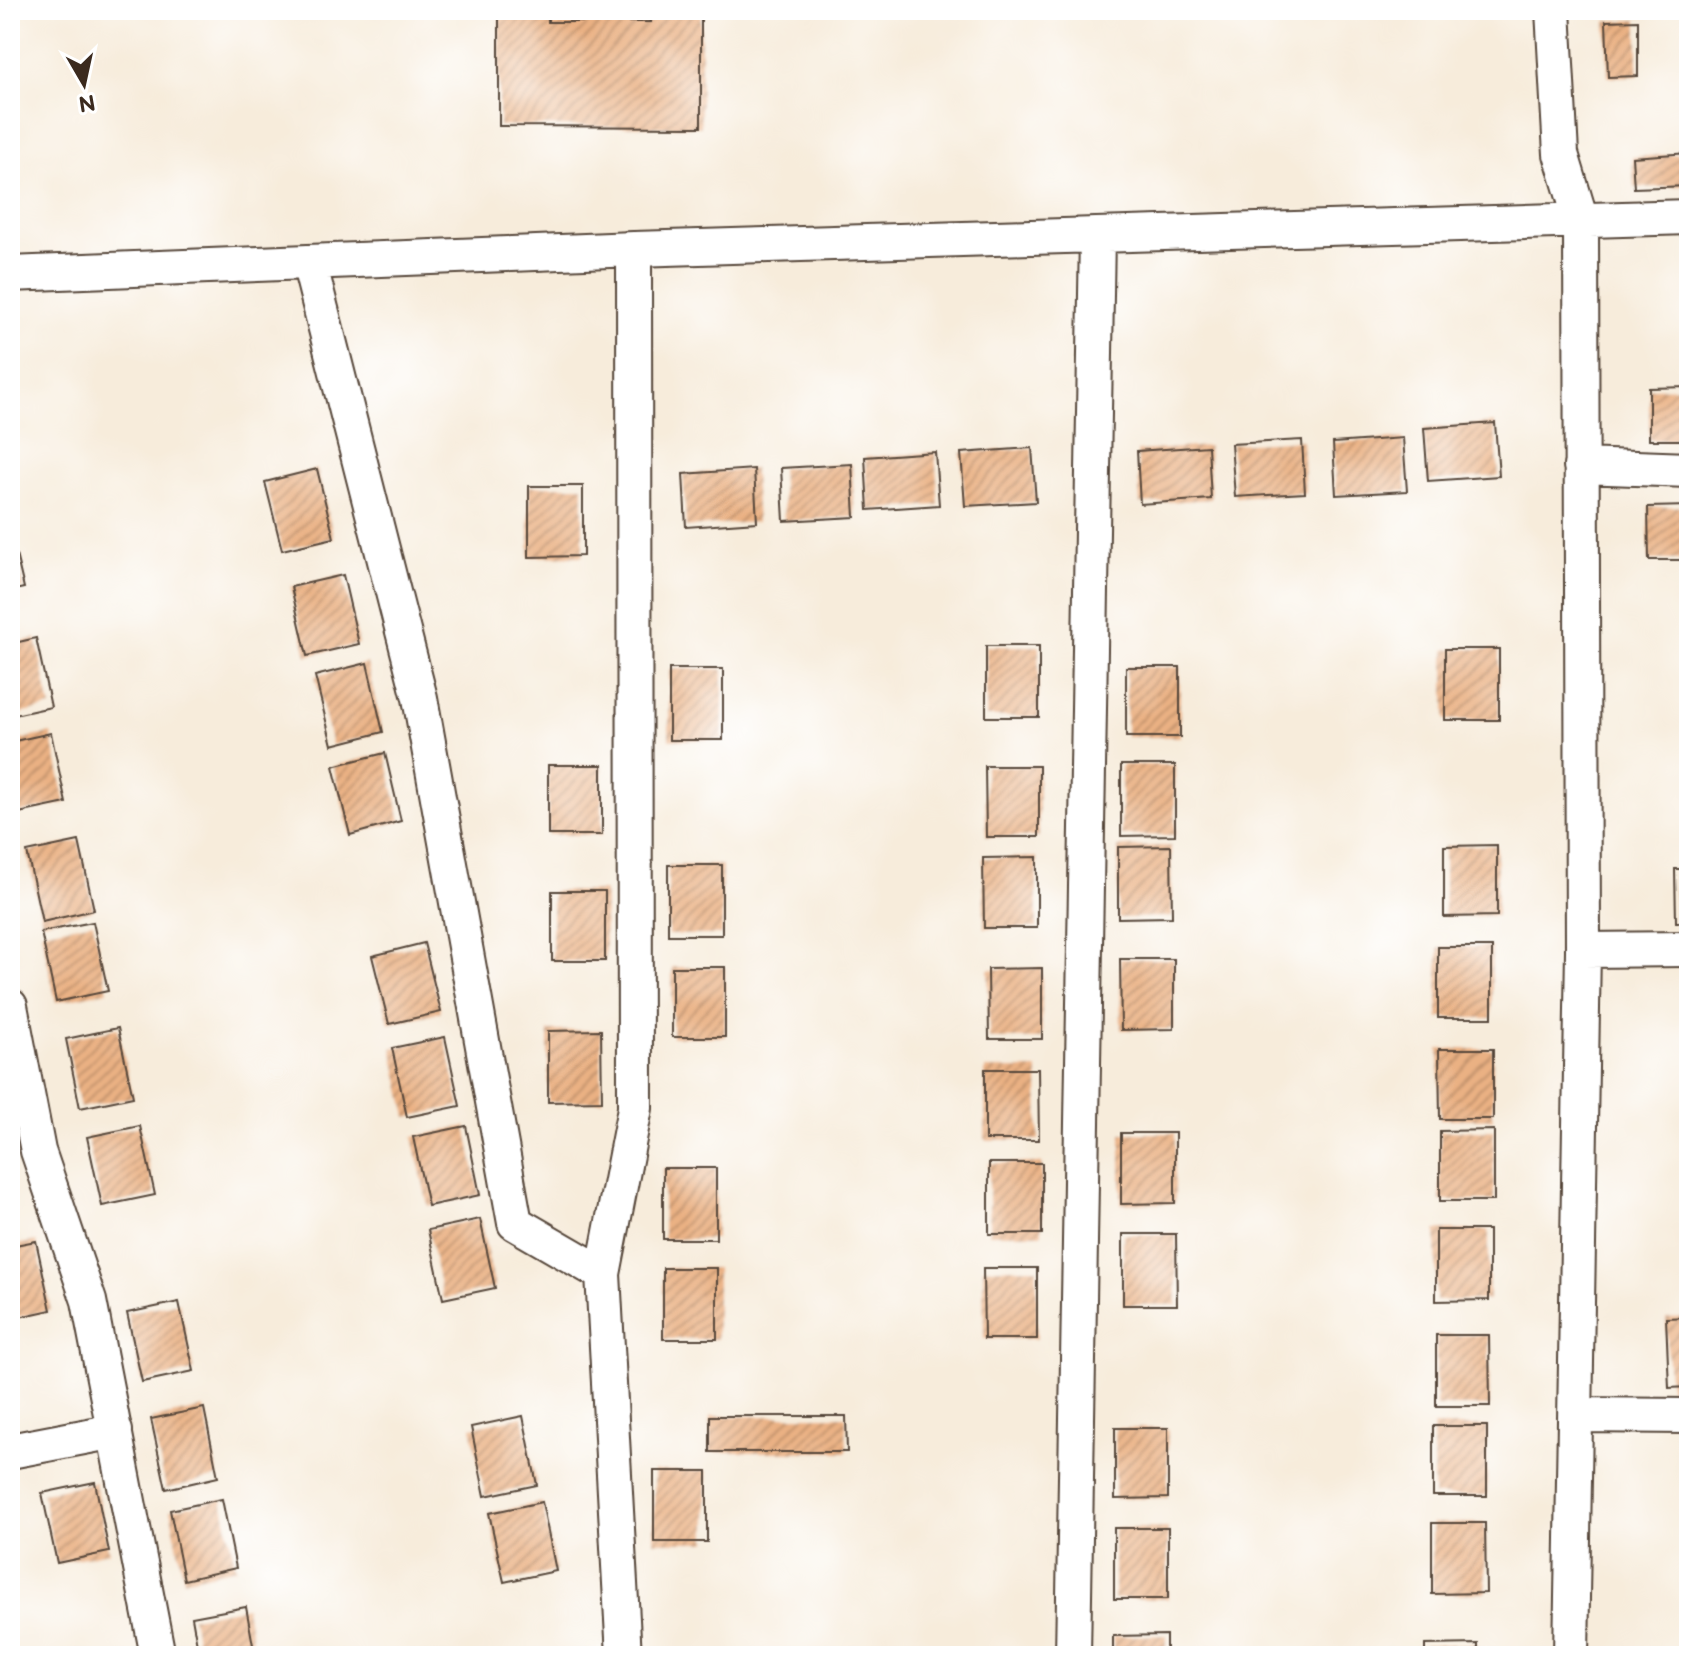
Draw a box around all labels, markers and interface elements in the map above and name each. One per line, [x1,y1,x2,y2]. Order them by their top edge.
north arrow [44,44,124,124]
text: N [77,88,97,117]

